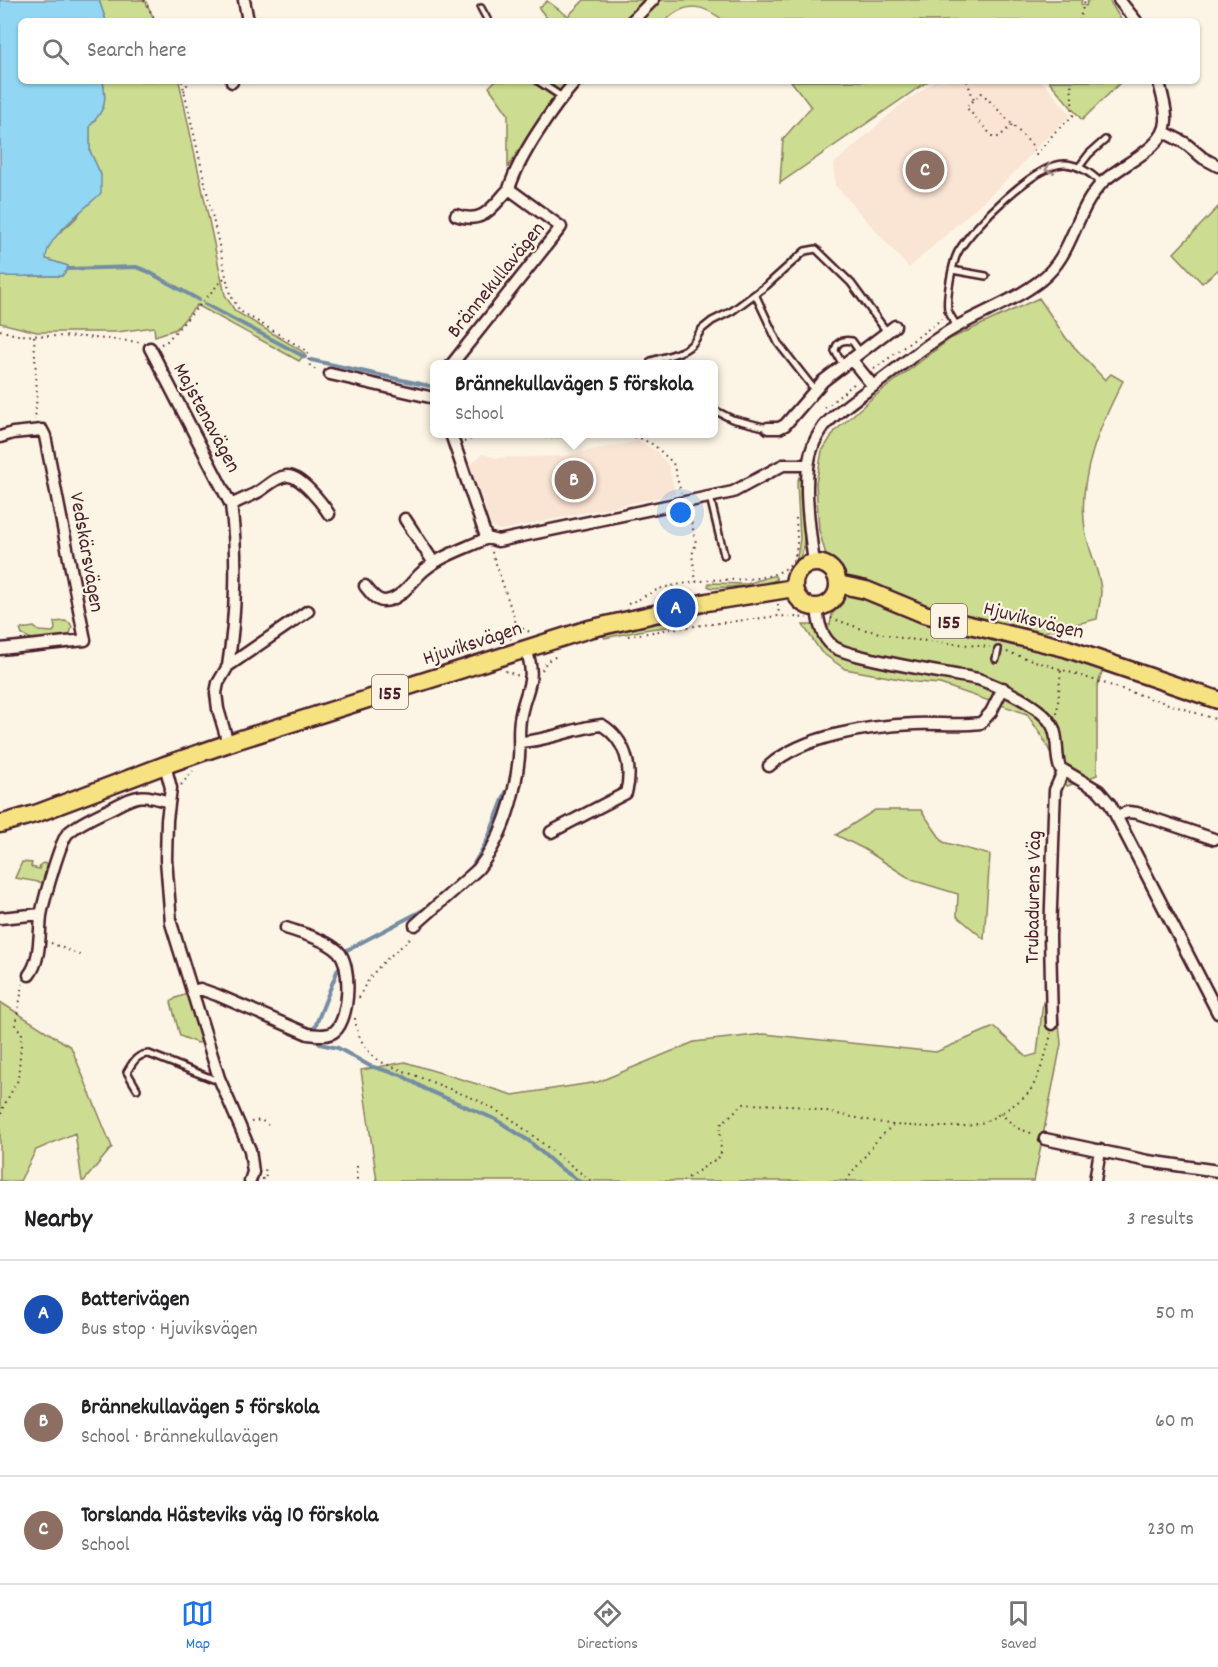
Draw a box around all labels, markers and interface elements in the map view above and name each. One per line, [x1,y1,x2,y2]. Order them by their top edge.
search box [18,18,1200,84]
icon: search [39,35,72,68]
text: Search here [87,36,186,67]
pin: C [906,148,944,192]
one-way arrow [1044,162,1055,174]
street label: Brännekullavägen [441,216,554,345]
street label: Majstenavägen [164,358,247,479]
popup [430,360,718,438]
text: Brännekullavägen 5 förskola [455,370,693,401]
text: School [455,401,504,429]
pin: B [554,458,594,502]
street label: Vedskärsvägen [60,490,110,615]
your location [666,498,695,527]
pin: A [656,586,696,630]
street label: Hjuviksvägen [980,595,1087,649]
road number: 155 [931,604,967,638]
street label: Hjuviksvägen [419,615,526,675]
road number: 155 [372,675,408,709]
street label: Trubadurens Väg [1019,830,1051,964]
text: Nearby [24,1202,92,1239]
text: 3 results [1127,1206,1194,1234]
text: Batterivägen [81,1285,189,1316]
text: A [38,1300,49,1328]
text: 50 m [1156,1300,1194,1328]
text: Bus stop · Hjuviksvägen [81,1316,258,1344]
text: Brännekullavägen 5 förskola [81,1393,319,1424]
text: B [39,1408,48,1436]
text: 60 m [1155,1408,1194,1436]
text: School · Brännekullavägen [81,1424,278,1452]
text: Torslanda Hästeviks väg 10 förskola [81,1501,378,1532]
text: C [39,1516,48,1544]
text: 230 m [1147,1516,1194,1544]
text: School [81,1532,130,1560]
tab: Map [181,1597,214,1656]
tab: Directions [577,1597,638,1656]
tab: Saved [1001,1597,1037,1656]

